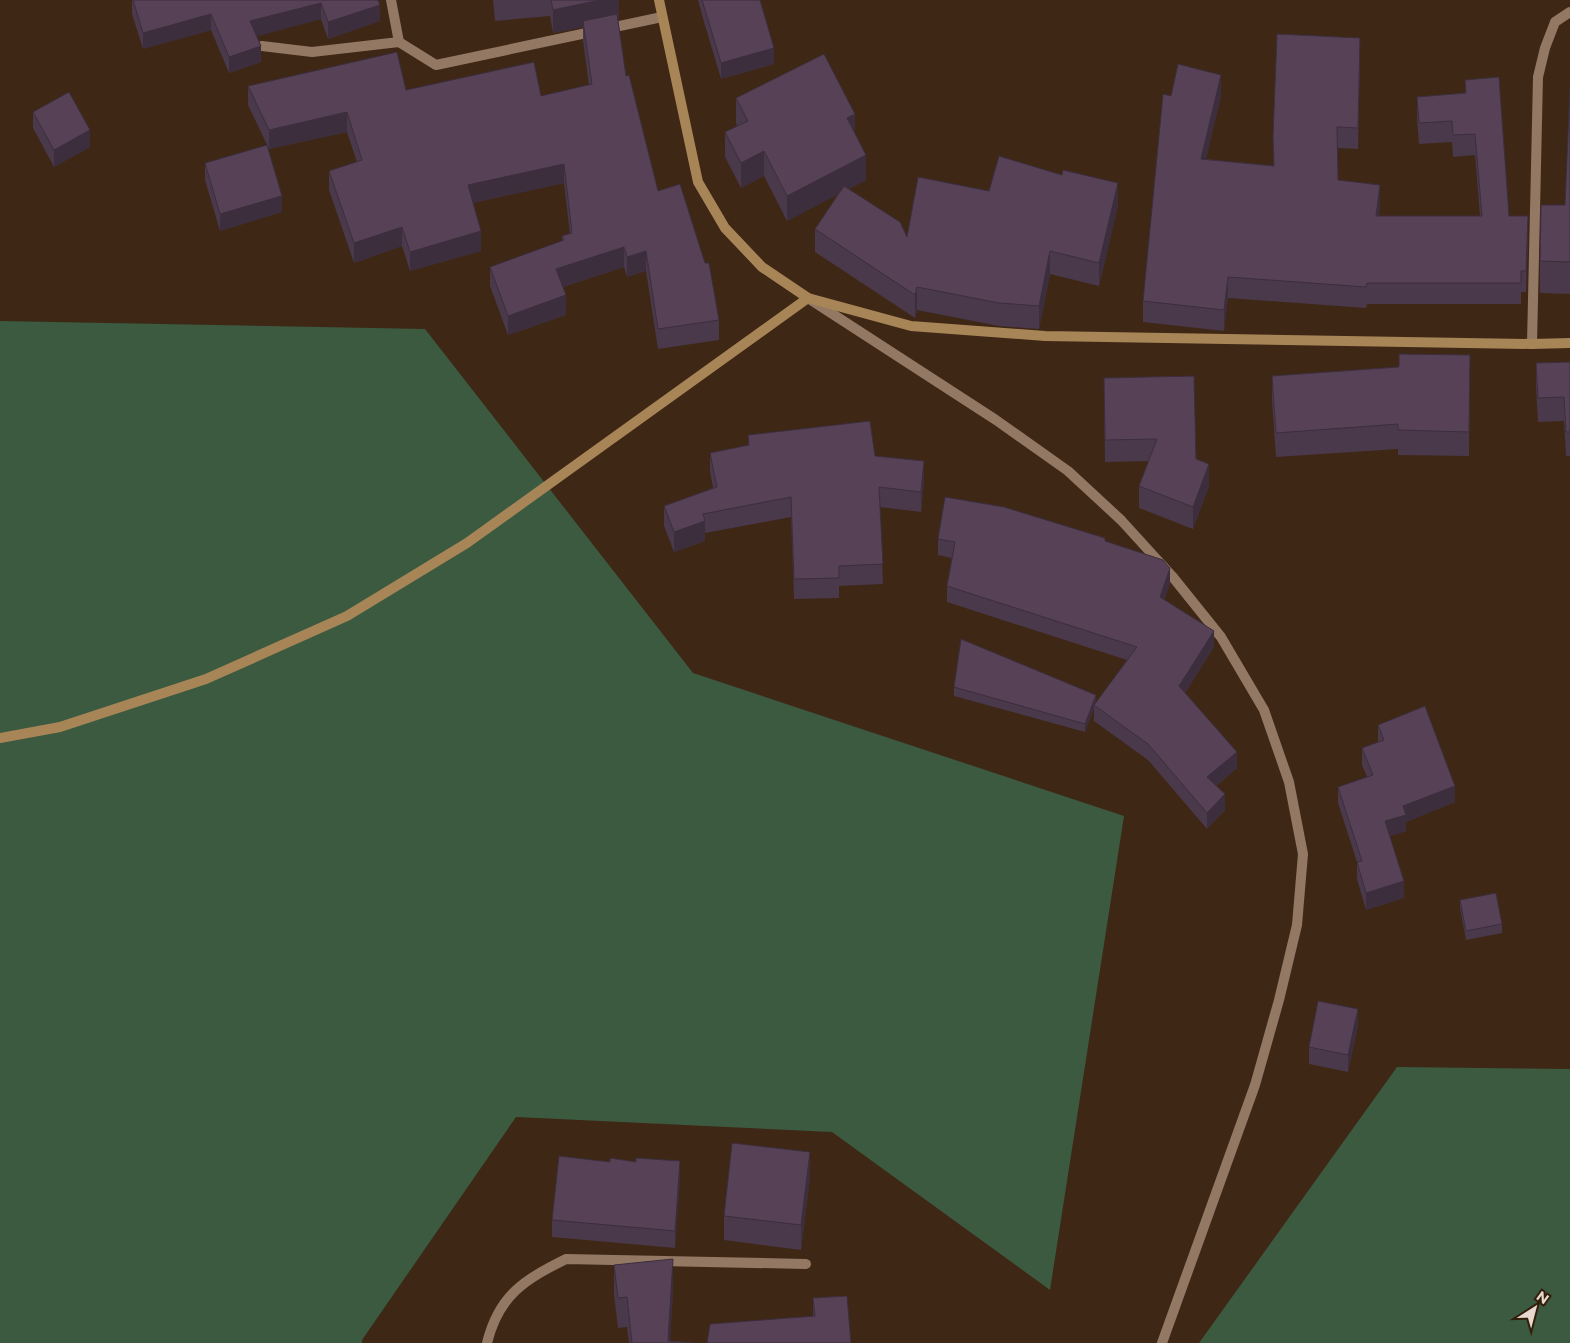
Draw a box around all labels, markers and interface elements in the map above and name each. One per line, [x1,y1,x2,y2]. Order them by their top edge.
north arrow [1510,1283,1560,1333]
text: N [1533,1287,1553,1308]

